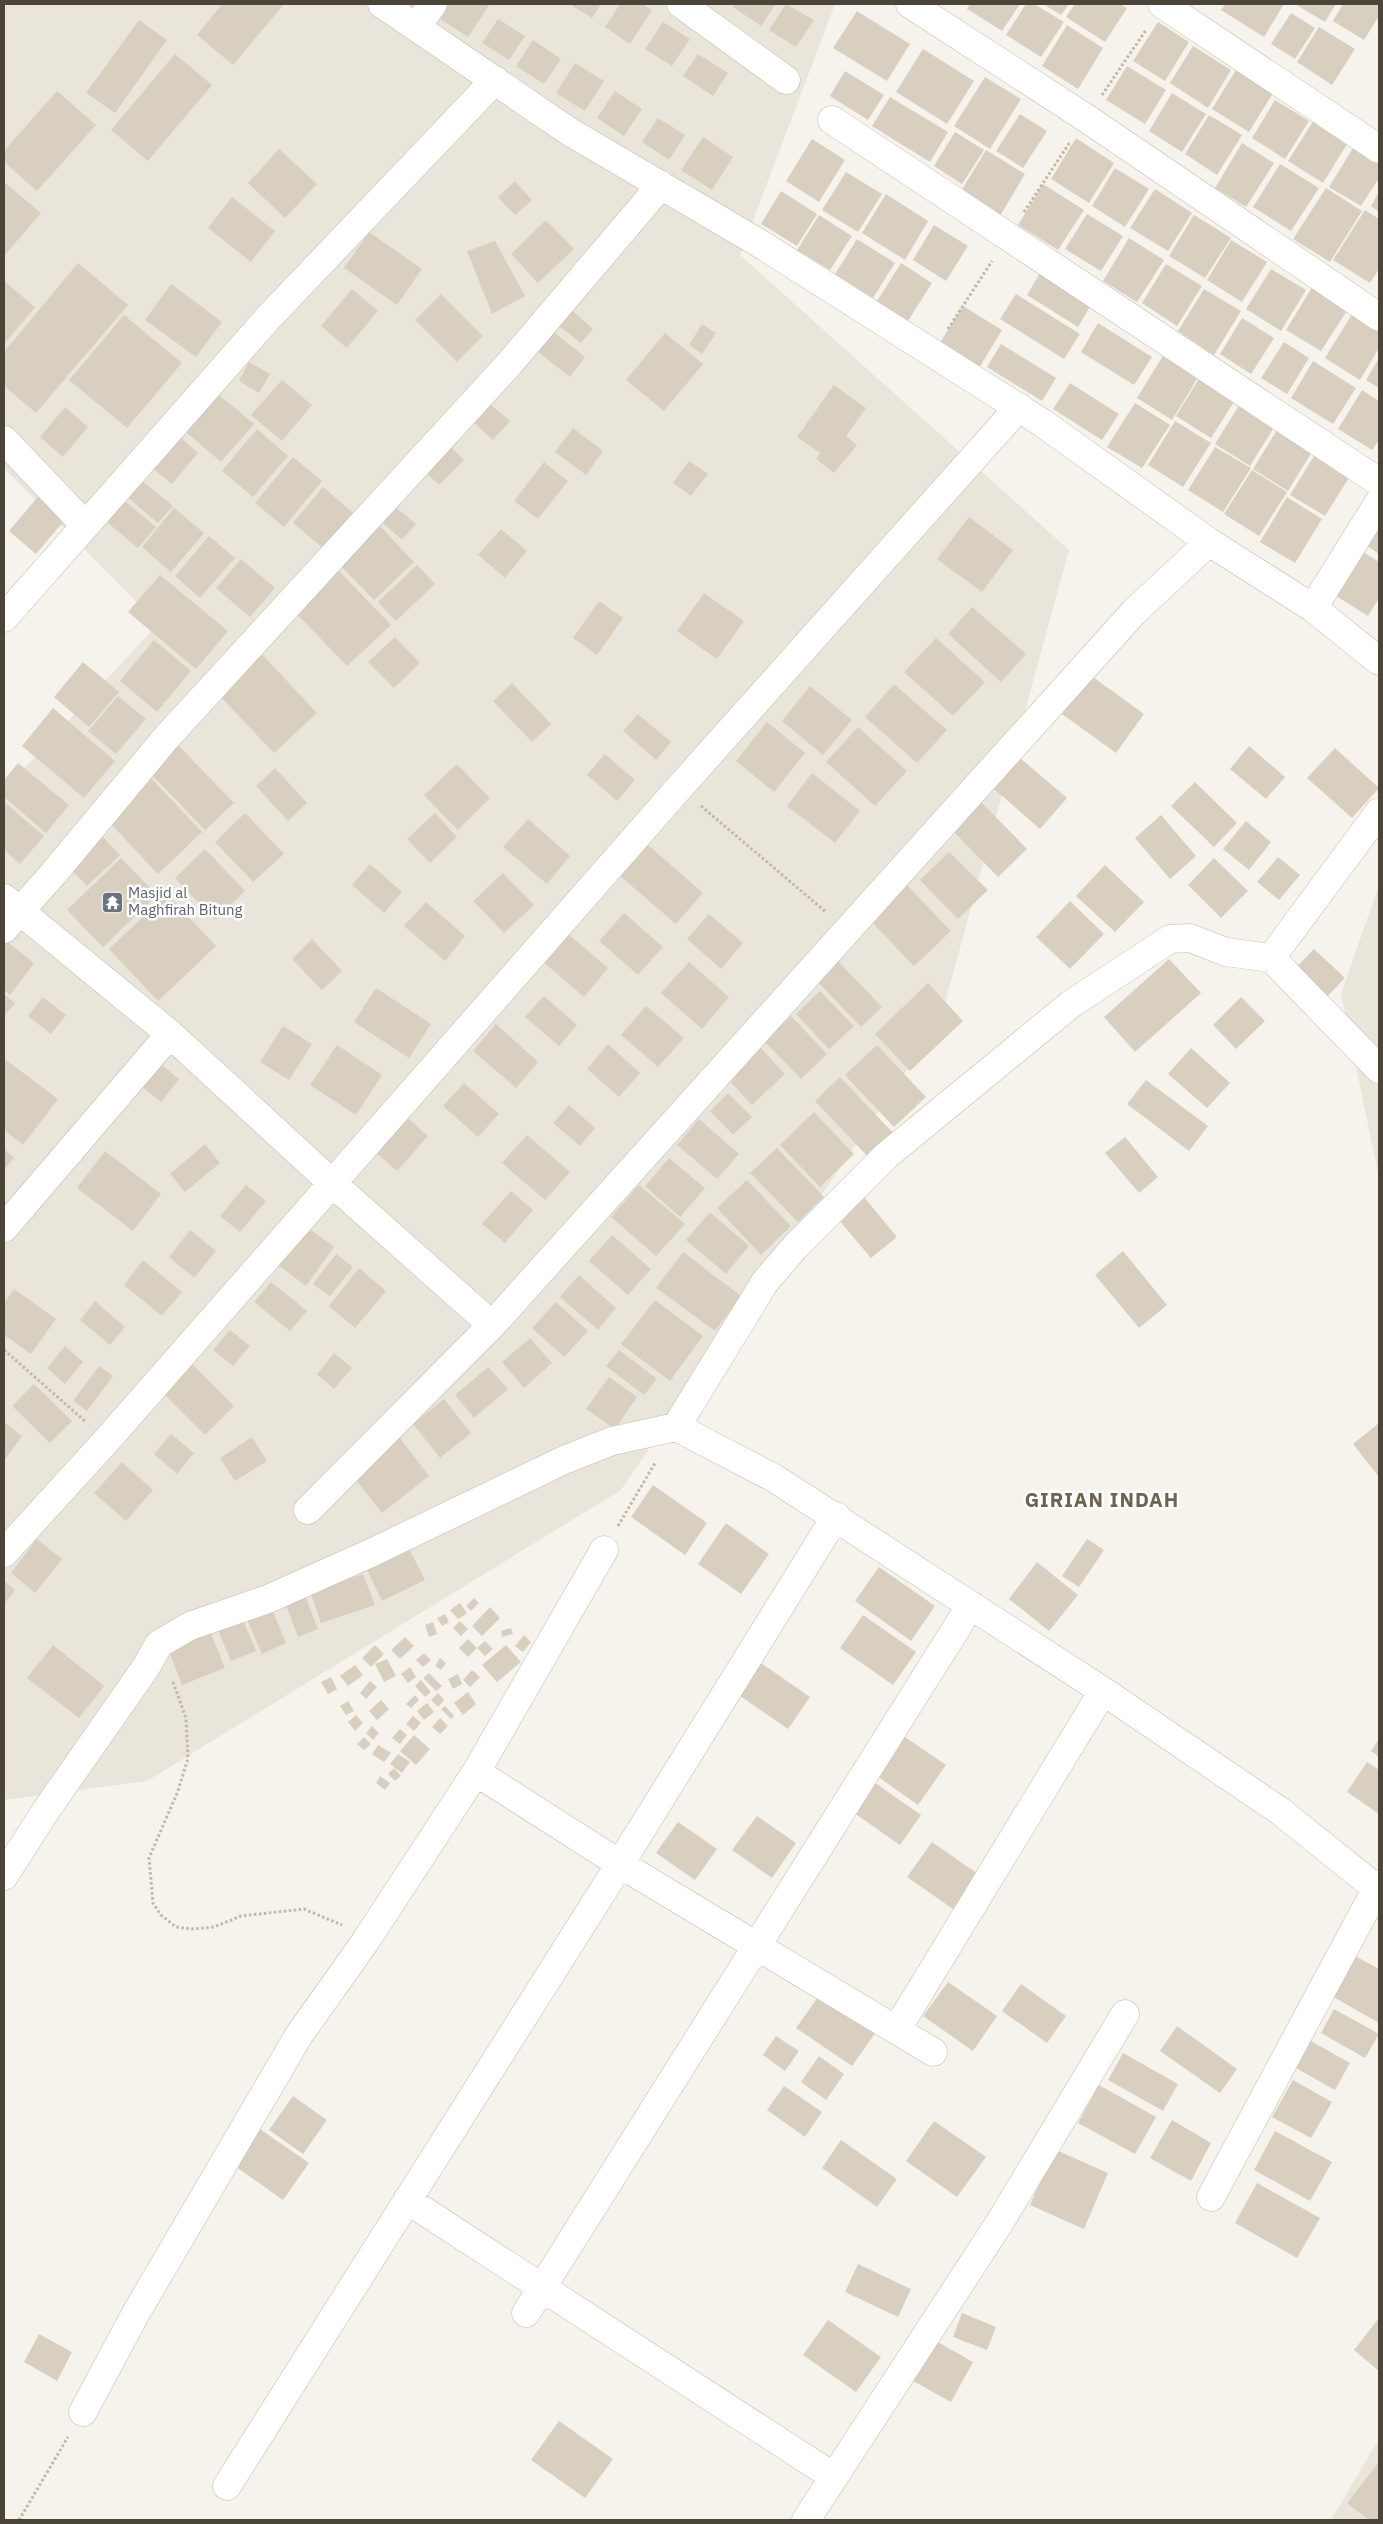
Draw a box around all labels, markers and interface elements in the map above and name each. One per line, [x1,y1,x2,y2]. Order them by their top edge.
place label: Masjid al Maghfirah Bitung [128,883,243,919]
temple icon: Masjid al Maghfirah Bitung [100,890,124,914]
district label: GIRIAN INDAH [1025,1486,1179,1513]

